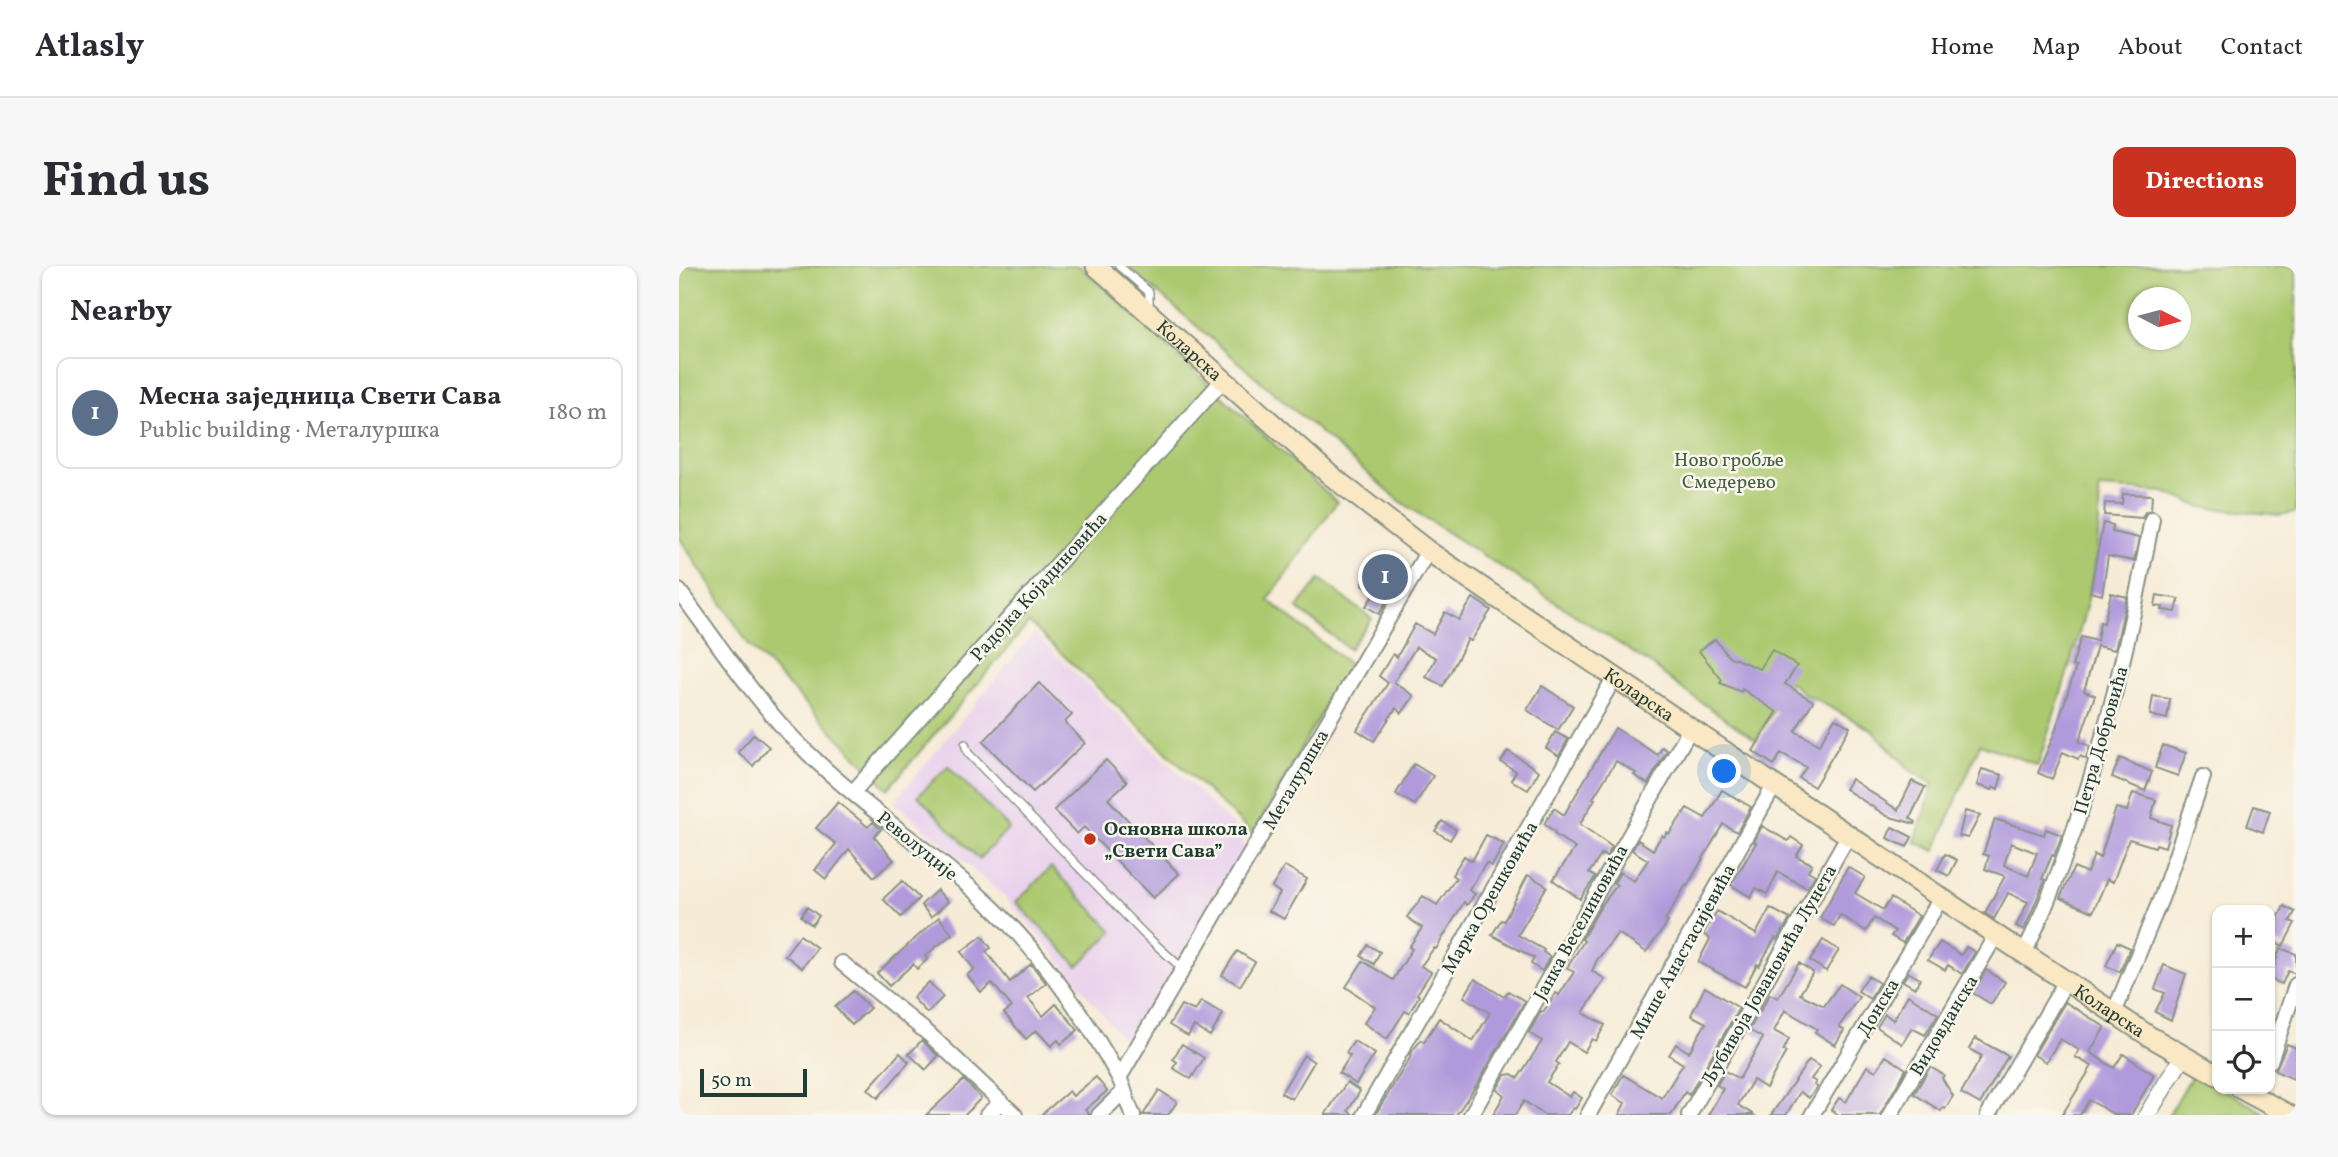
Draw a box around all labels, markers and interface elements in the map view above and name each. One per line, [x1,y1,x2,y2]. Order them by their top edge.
text: Atlasly [35,25,144,71]
text: Home [1930,31,1994,65]
text: Map [2032,31,2080,65]
text: About [2118,31,2183,65]
text: Contact [2221,31,2303,65]
button: Directions [2113,147,2296,217]
text: Find us [42,148,210,217]
north arrow [2128,287,2191,350]
text: Nearby [70,291,172,333]
street label: Коларска [1150,315,1227,388]
text: Месна заједница Свети Сава [139,379,501,415]
text: 1 [90,397,100,429]
text: 180 m [548,397,607,429]
text: Public building · Металуршка [139,415,440,447]
park label: Ново гробље Смедерево [1674,448,1784,496]
street label: Радојка Којадиновића [965,507,1114,668]
pin: 1 [1362,551,1408,603]
street label: Коларска [1598,662,1679,729]
street label: Петра Добровића [2068,663,2136,818]
street label: Металуршка [1257,725,1336,835]
your location [1707,754,1741,788]
street label: Револуције [871,806,963,887]
place label: Основна школа „Свети Сава” [1104,817,1248,865]
street label: Марка Орешковића [1436,817,1545,979]
marker: Основна школа „Свети Сава” [1082,831,1098,847]
street label: Јанка Веселиновића [1528,840,1635,1006]
street label: Мише Анастасијевића [1625,860,1743,1044]
street label: Љубивоја Јовановића Лунета [1695,860,1844,1092]
map controls [2212,905,2275,1094]
button: + [2212,905,2275,968]
button: − [2212,968,2275,1031]
street label: Видовданска [1904,971,1985,1081]
street label: Донска [1851,974,1906,1042]
street label: Коларска [2068,979,2150,1045]
button: locate [2212,1031,2275,1094]
scale bar [700,1066,807,1098]
text: 50 m [711,1068,752,1094]

